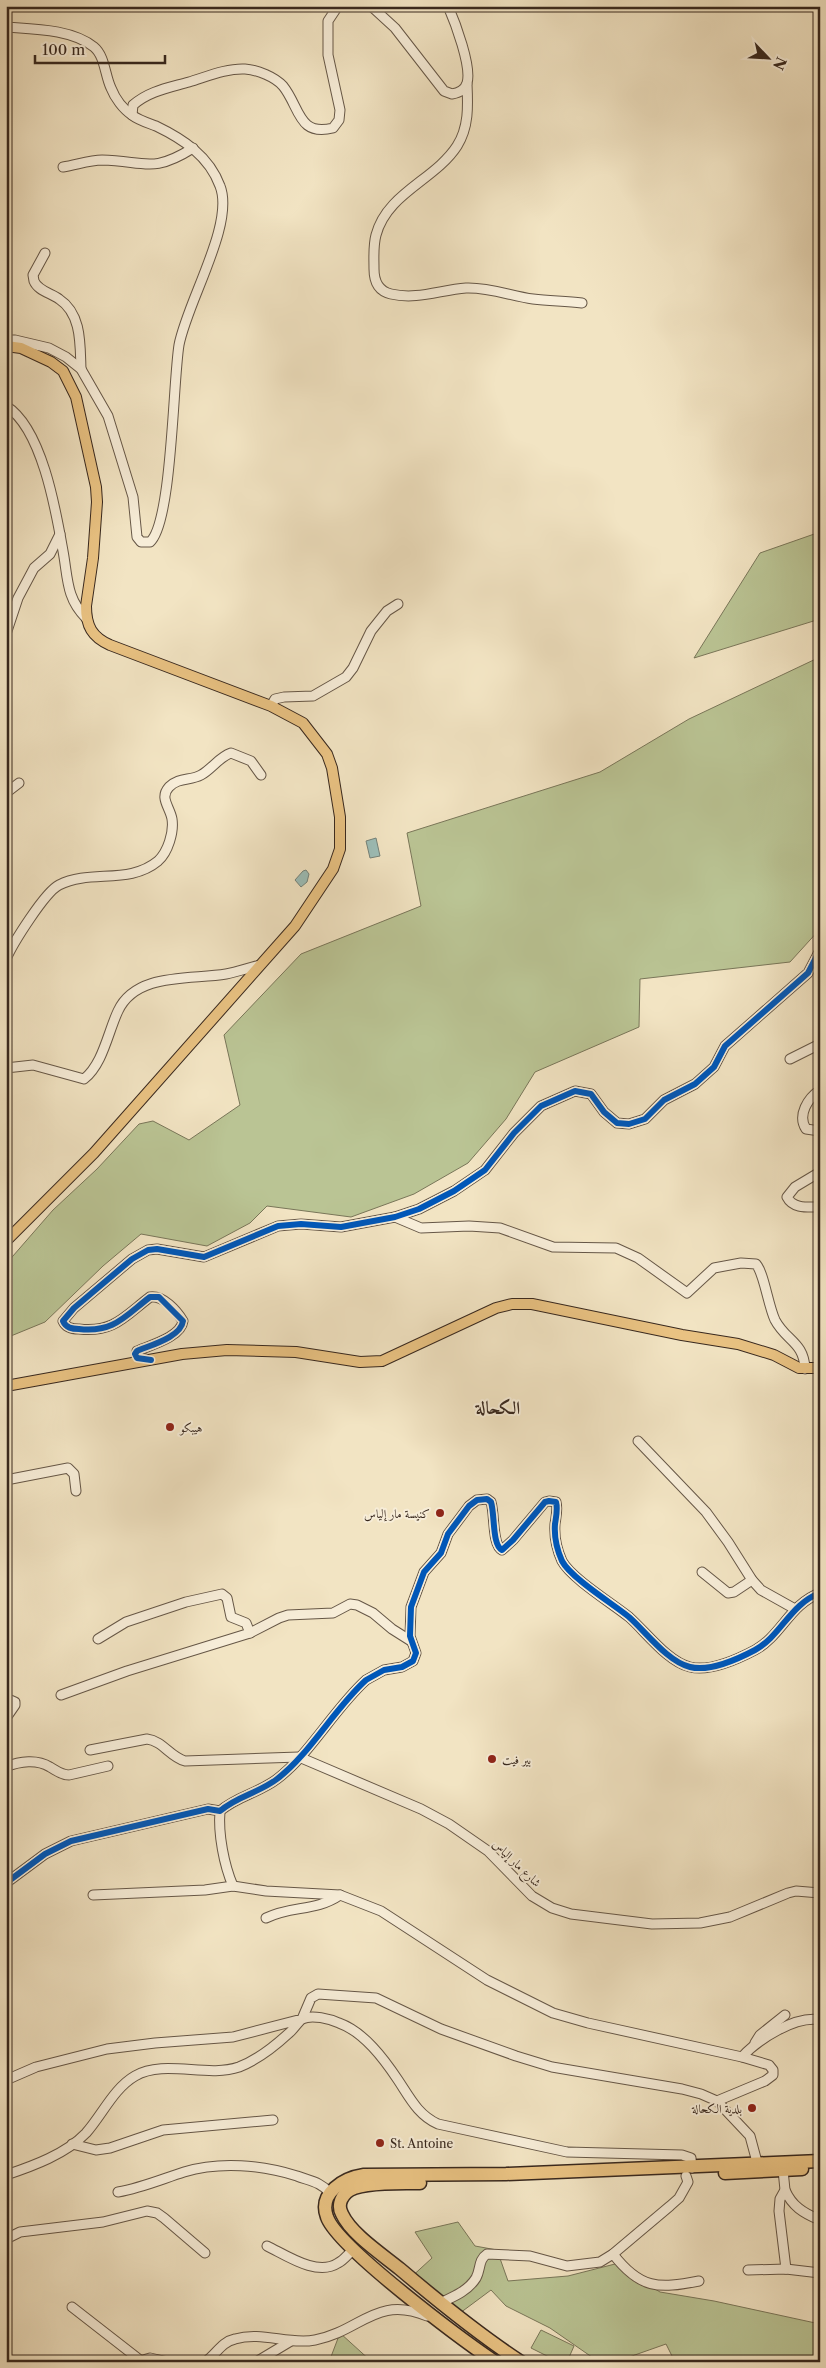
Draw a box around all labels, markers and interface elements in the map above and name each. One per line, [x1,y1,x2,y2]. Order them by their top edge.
scale bar [35,32,165,64]
north arrow [744,32,794,82]
text: 100 m [42,40,85,59]
text: N [769,54,791,73]
district label: الكحالة [475,1397,520,1419]
place label: هيبكو [179,1420,202,1436]
marker: هيبكو [164,1421,176,1433]
place label: كنيسة مار إلياس [364,1506,430,1522]
marker: كنيسة مار إلياس [434,1507,446,1519]
place label: بير فيت [502,1752,531,1767]
marker: بير فيت [486,1753,498,1765]
street label: شارع مار إلياس [487,1836,545,1893]
place label: بلدية الكحالة [691,2101,742,2117]
marker: بلدية الكحالة [746,2102,758,2114]
place label: St. Antoine [390,2136,453,2151]
marker: St. Antoine [374,2137,386,2149]

